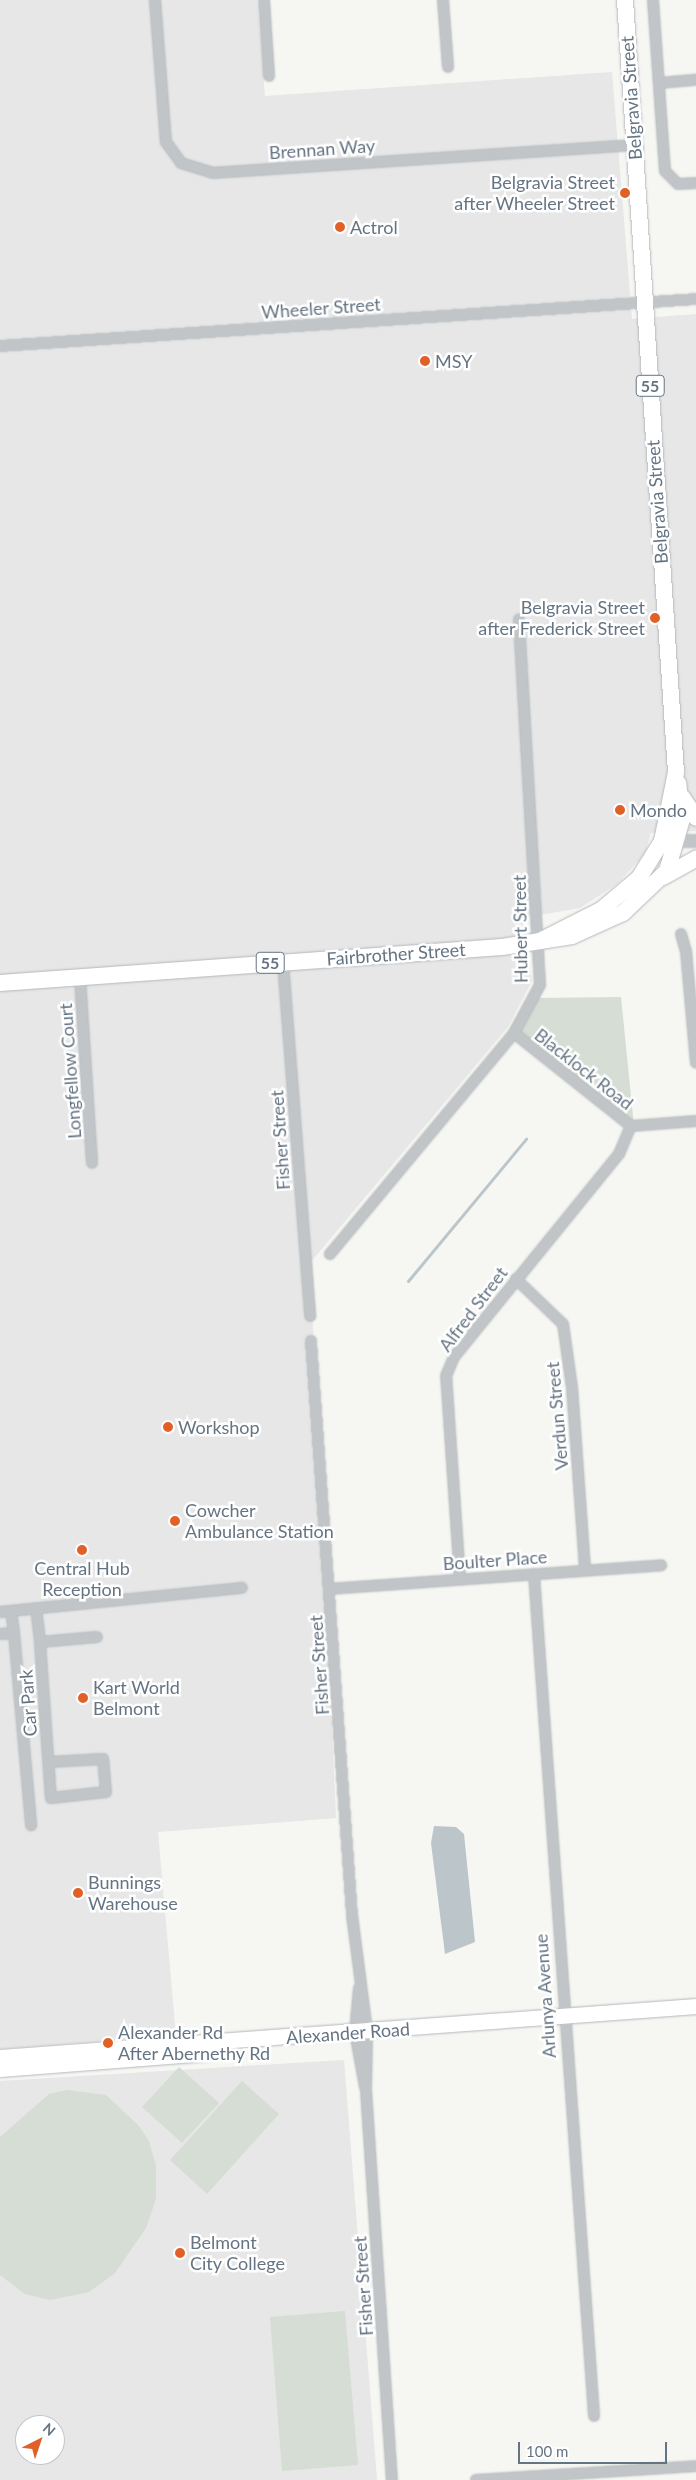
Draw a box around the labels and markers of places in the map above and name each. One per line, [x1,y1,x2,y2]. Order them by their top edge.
place label: Belgravia Street after Wheeler Street [453,172,615,214]
marker: Belgravia Street after Wheeler Street [619,187,631,199]
place label: Actrol [350,216,398,238]
marker: Actrol [334,221,346,233]
place label: MSY [435,350,472,372]
marker: MSY [419,355,431,367]
place label: Belgravia Street after Frederick Street [478,597,645,640]
marker: Belgravia Street after Frederick Street [649,612,661,624]
place label: Mondo [630,799,687,821]
marker: Mondo [614,804,626,816]
place label: Workshop [178,1416,260,1438]
marker: Workshop [162,1421,174,1433]
place label: Cowcher Ambulance Station [185,1500,334,1542]
marker: Cowcher Ambulance Station [169,1515,181,1527]
marker: Central Hub Reception [76,1544,88,1556]
place label: Central Hub Reception [34,1558,130,1600]
place label: Kart World Belmont [93,1677,180,1720]
marker: Kart World Belmont [77,1692,89,1704]
place label: Bunnings Warehouse [88,1872,178,1915]
marker: Bunnings Warehouse [72,1887,84,1899]
place label: Alexander Rd After Abernethy Rd [118,2022,272,2064]
marker: Alexander Rd After Abernethy Rd [102,2037,114,2049]
place label: Belmont City College [190,2232,285,2274]
marker: Belmont City College [174,2247,186,2259]

